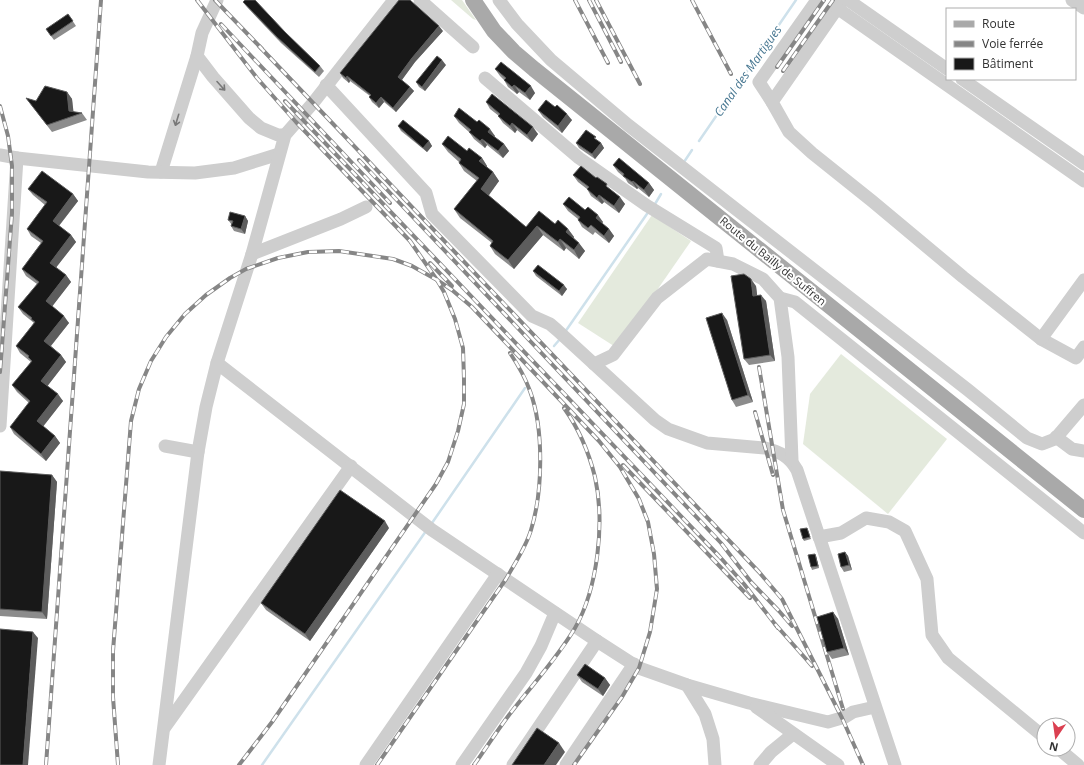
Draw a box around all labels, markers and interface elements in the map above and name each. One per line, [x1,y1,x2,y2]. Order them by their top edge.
legend [946,8,1076,80]
text: Route [982,15,1015,32]
water label: Canal des Martigues [710,22,785,120]
text: Voie ferrée [982,35,1044,52]
text: Bâtiment [982,55,1033,72]
one-way arrow [217,81,226,92]
one-way arrow [173,113,180,126]
street label: Route du Bailly de Suffren [717,213,830,308]
north arrow [1036,717,1076,757]
text: N [1048,739,1060,756]

